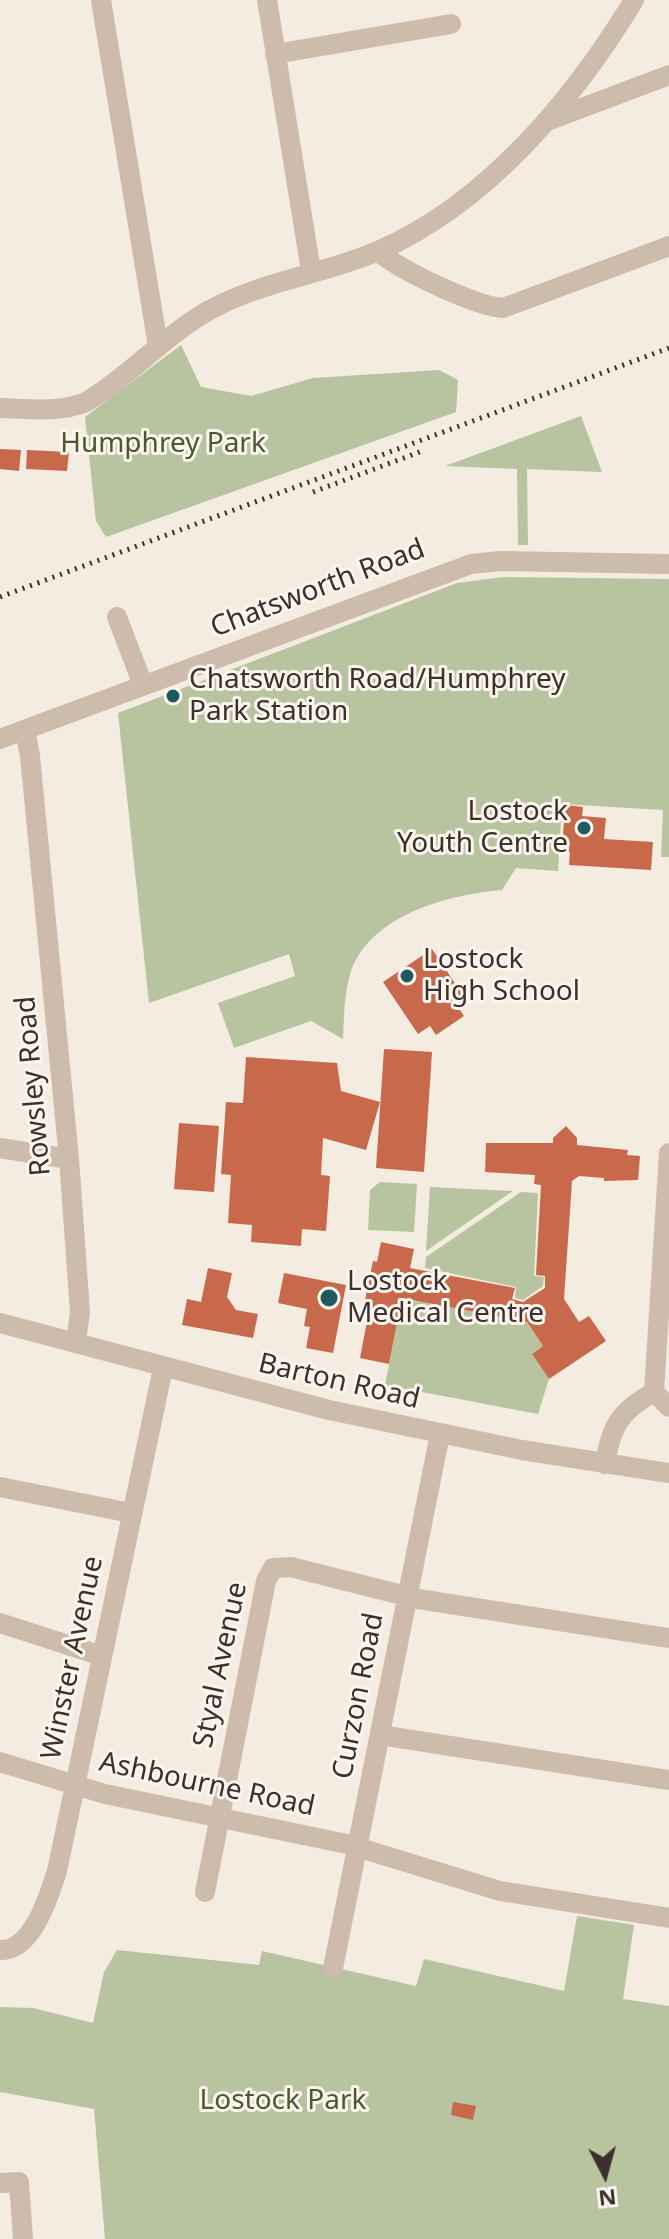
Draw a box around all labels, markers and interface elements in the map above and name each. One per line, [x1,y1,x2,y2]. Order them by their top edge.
park label: Humphrey Park [60,427,266,461]
street label: Chatsworth Road [206,533,430,645]
place label: Chatsworth Road/Humphrey Park Station [189,663,565,729]
marker: Chatsworth Road/Humphrey Park Station [164,687,182,705]
place label: Lostock Youth Centre [397,795,568,861]
marker: Lostock Youth Centre [575,819,593,837]
place label: Lostock High School [423,943,580,1009]
marker: Lostock High School [398,967,416,985]
street label: Rowsley Road [9,995,59,1177]
place label: Lostock Medical Centre [347,1265,544,1331]
marker: Lostock Medical Centre [318,1287,340,1309]
street label: Barton Road [255,1347,423,1417]
street label: Winster Avenue [35,1553,111,1763]
street label: Styal Avenue [187,1579,255,1751]
street label: Curzon Road [326,1610,392,1782]
street label: Ashbourne Road [96,1746,318,1824]
park label: Lostock Park [200,2084,366,2118]
north arrow [565,2135,645,2215]
text: N [597,2183,618,2215]

